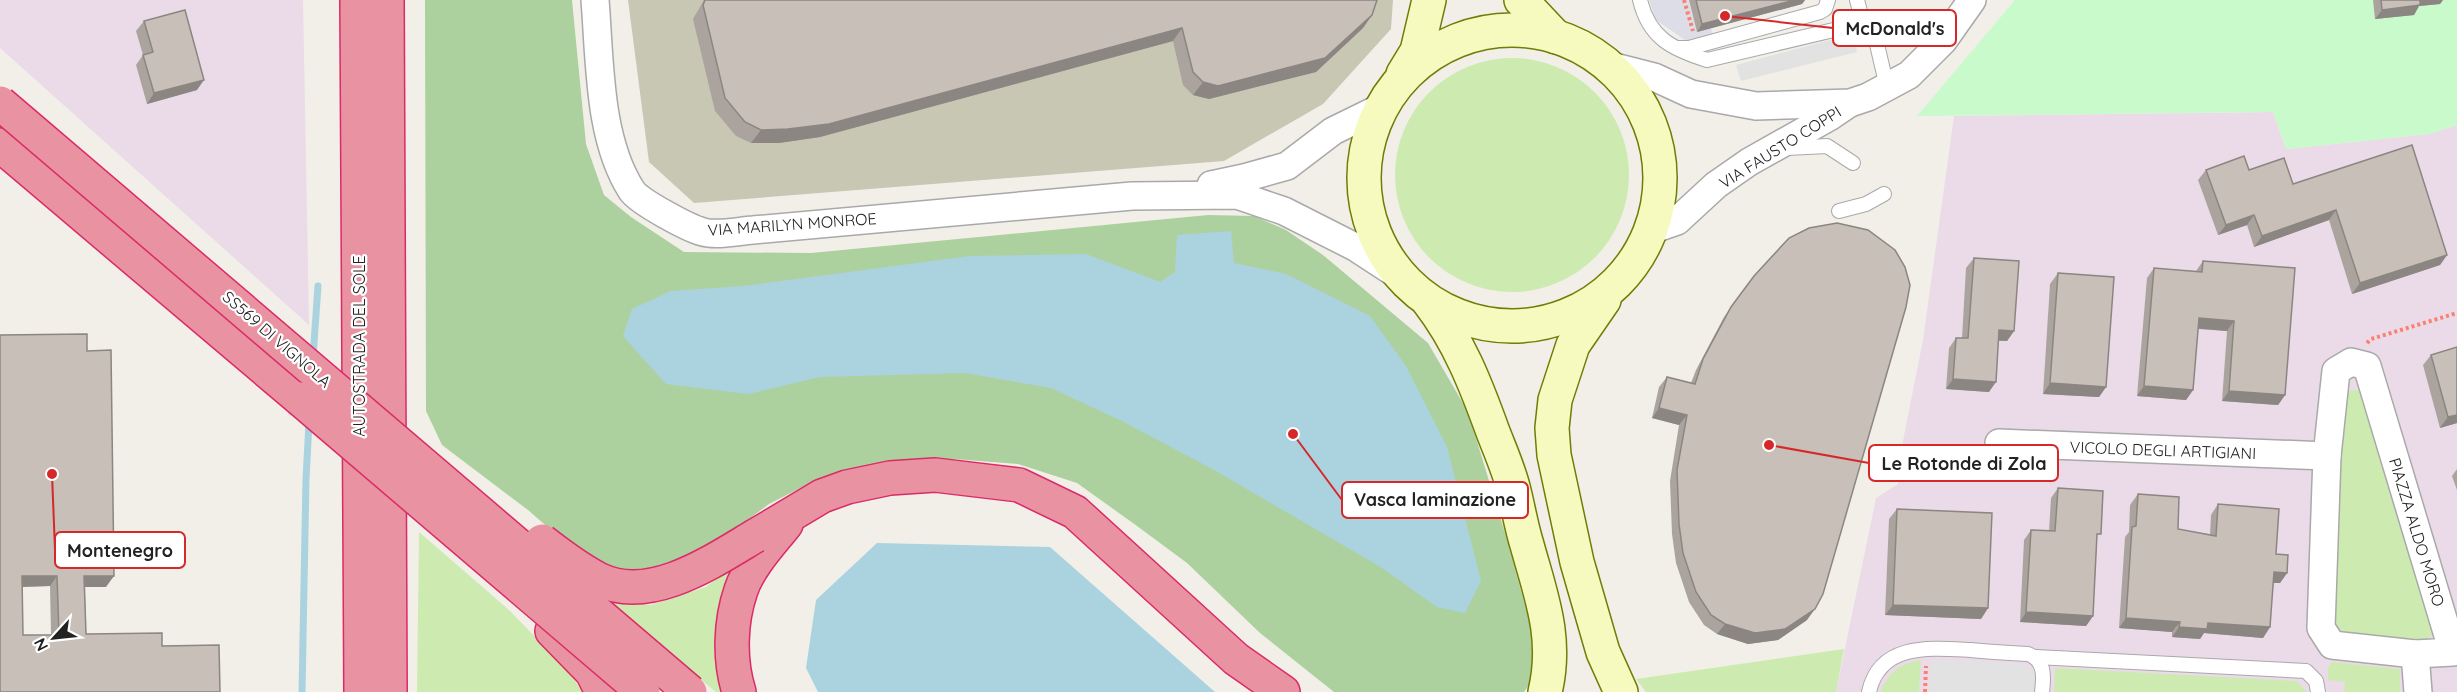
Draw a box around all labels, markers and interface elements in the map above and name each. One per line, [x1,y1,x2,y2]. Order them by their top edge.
callout: McDonald's [1833,10,1956,46]
text: McDonald's [1846,17,1945,40]
street label: VIA FAUSTO COPPI [1715,101,1845,193]
street label: VIA MARILYN MONROE [707,208,877,240]
street label: AUTOSTRADA DEL SOLE [349,255,369,437]
street label: SS569 DI VIGNOLA [219,287,335,391]
street label: VICOLO DEGLI ARTIGIANI [2069,437,2257,463]
callout: Le Rotonde di Zola [1869,445,2058,481]
text: Le Rotonde di Zola [1881,452,2047,475]
street label: PIAZZA ALDO MORO [2385,455,2449,609]
callout: Vasca laminazione [1342,482,1528,518]
text: Vasca laminazione [1354,488,1516,511]
callout: Montenegro [55,532,185,568]
text: Montenegro [67,539,173,562]
north arrow [24,608,84,668]
text: N [29,635,52,655]

